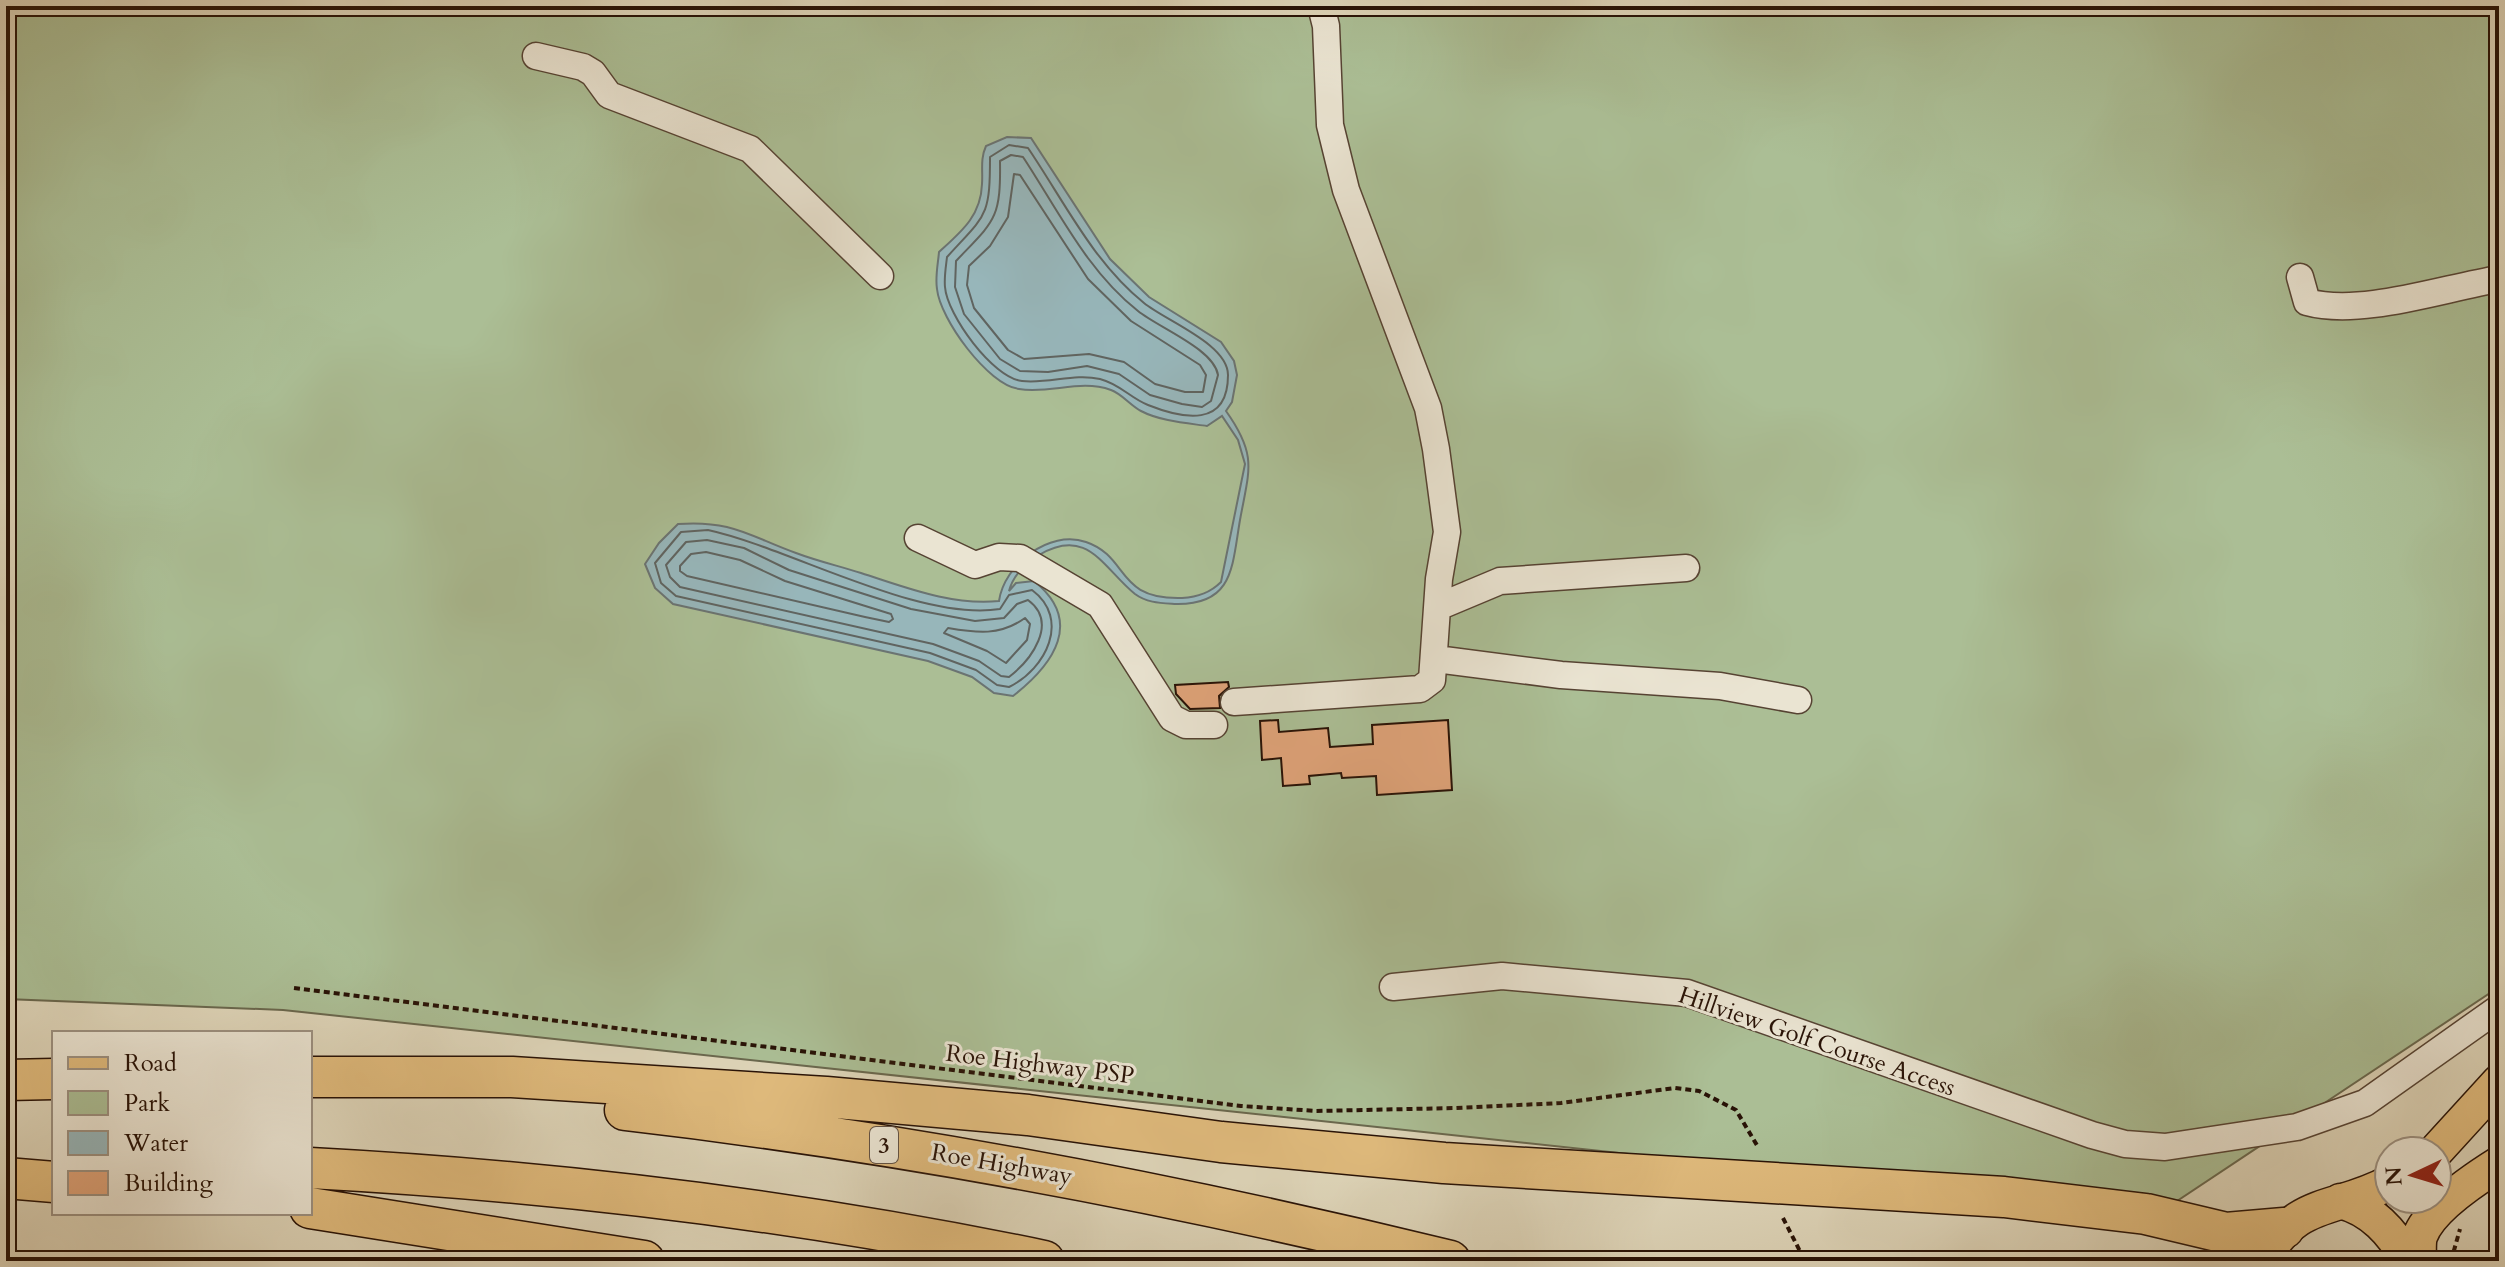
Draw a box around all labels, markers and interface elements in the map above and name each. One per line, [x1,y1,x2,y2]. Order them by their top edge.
street label: Hillview Golf Course Access [1674,979,1960,1104]
legend [52,1031,312,1215]
street label: Roe Highway PSP [944,1037,1136,1092]
text: Road [124,1047,177,1080]
text: Park [124,1087,170,1120]
text: Water [123,1127,188,1160]
road number: 3 [870,1127,898,1163]
north arrow [2373,1135,2453,1215]
street label: Roe Highway [929,1136,1075,1193]
text: N [2378,1166,2410,1187]
text: Building [124,1167,214,1200]

